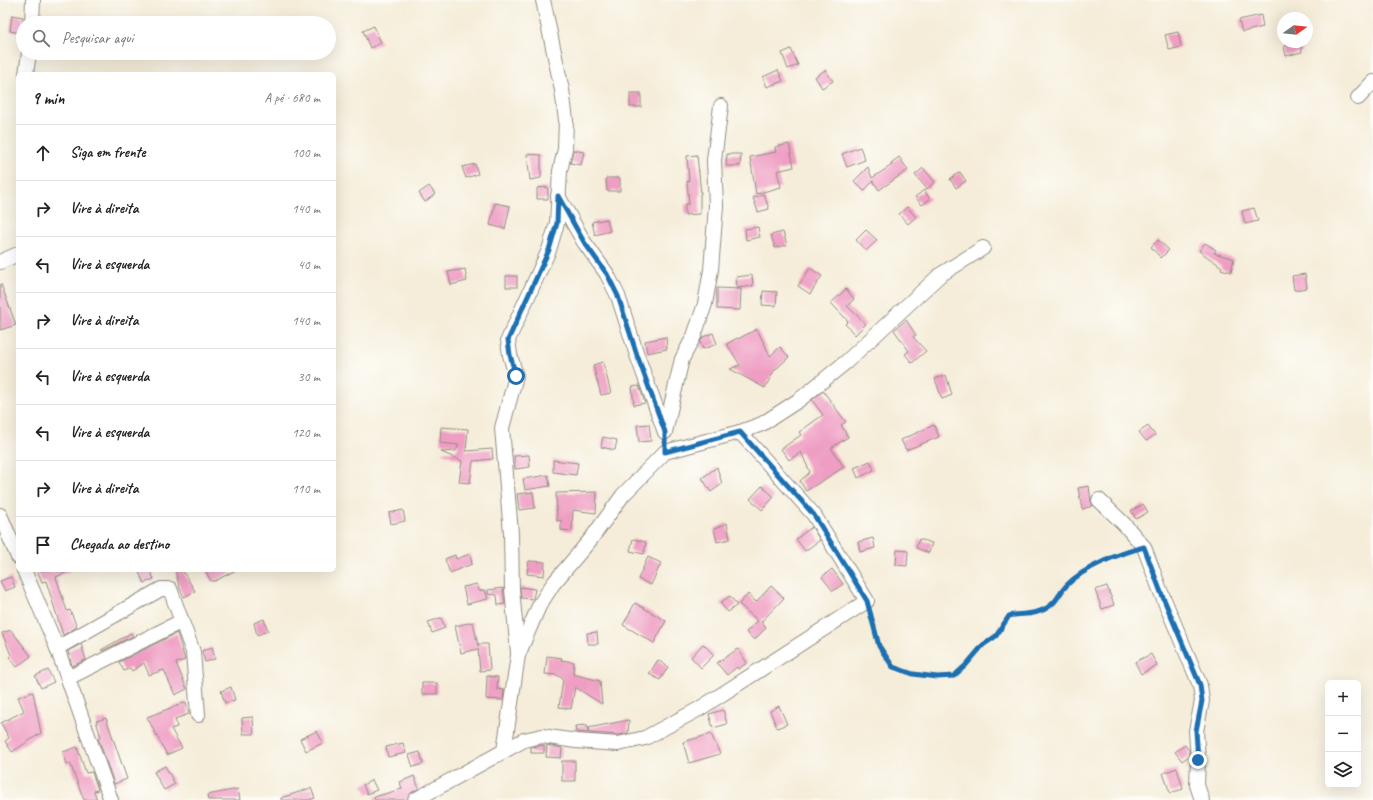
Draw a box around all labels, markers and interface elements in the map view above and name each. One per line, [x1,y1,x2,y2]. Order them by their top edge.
north arrow [1277,12,1313,48]
search box [16,16,336,60]
icon: search [30,27,52,49]
text: Pesquisar aqui [62,29,133,48]
text: 9 min [32,88,64,109]
text: A pé · 680 m [264,90,320,106]
icon: ahead [32,142,54,164]
text: Siga em frente [70,143,146,162]
text: 100 m [292,145,320,161]
icon: right [32,198,54,220]
text: Vire à direita [70,199,139,218]
text: 140 m [292,201,320,217]
icon: left [32,254,54,276]
text: Vire à esquerda [70,255,149,274]
text: 40 m [298,257,320,273]
icon: right [32,310,54,332]
text: Vire à direita [70,311,139,330]
text: 140 m [292,313,320,329]
icon: left [32,366,54,388]
text: Vire à esquerda [70,367,149,386]
route start [507,367,525,385]
text: 30 m [298,369,320,385]
icon: left [32,422,54,444]
text: Vire à esquerda [70,423,149,442]
text: 120 m [292,425,320,441]
icon: right [32,478,54,500]
text: Vire à direita [70,479,139,498]
text: 110 m [292,481,320,497]
icon: arrive [32,534,54,556]
text: Chegada ao destino [70,535,169,554]
map controls [1325,680,1361,788]
button: + [1325,680,1361,716]
button: − [1325,716,1361,752]
route end [1189,751,1207,769]
button: layers [1325,752,1361,788]

